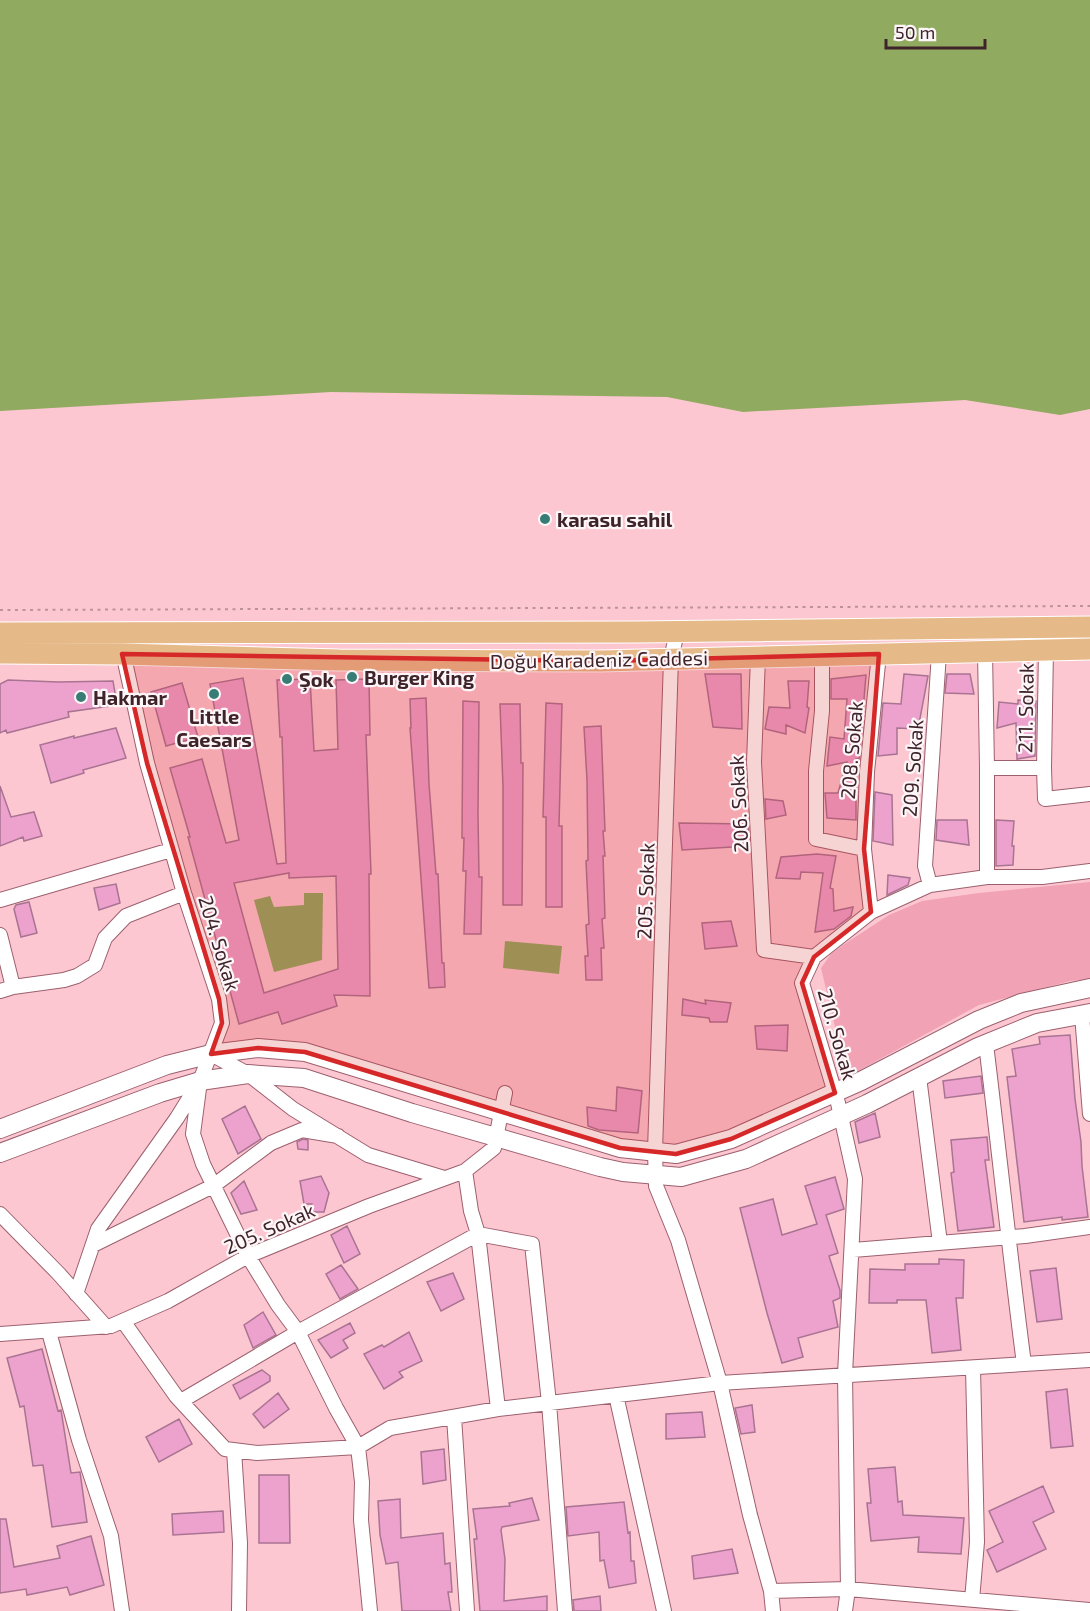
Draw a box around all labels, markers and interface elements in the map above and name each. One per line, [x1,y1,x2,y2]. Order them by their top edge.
scale bar [886,12,985,50]
text: 50 m [895,21,935,43]
place label: karasu sahil [557,507,673,531]
marker: karasu sahil [538,512,552,526]
street label: Doğu Karadeniz Caddesi [490,645,708,673]
street label: 211. Sokak [1012,663,1038,753]
place label: Burger King [364,665,475,689]
place label: Şok [299,667,335,692]
marker: Burger King [345,670,359,684]
marker: Şok [280,672,294,686]
place label: Hakmar [93,685,167,709]
marker: Little Caesars [207,687,221,701]
marker: Hakmar [74,690,88,704]
street label: 208. Sokak [835,700,867,800]
place label: Little Caesars [176,704,252,751]
street label: 209. Sokak [897,718,927,818]
street label: 206. Sokak [723,755,753,853]
street label: 205. Sokak [631,842,659,940]
street label: 204. Sokak [194,892,246,994]
street label: 210. Sokak [813,985,863,1083]
street label: 205. Sokak [220,1197,318,1259]

